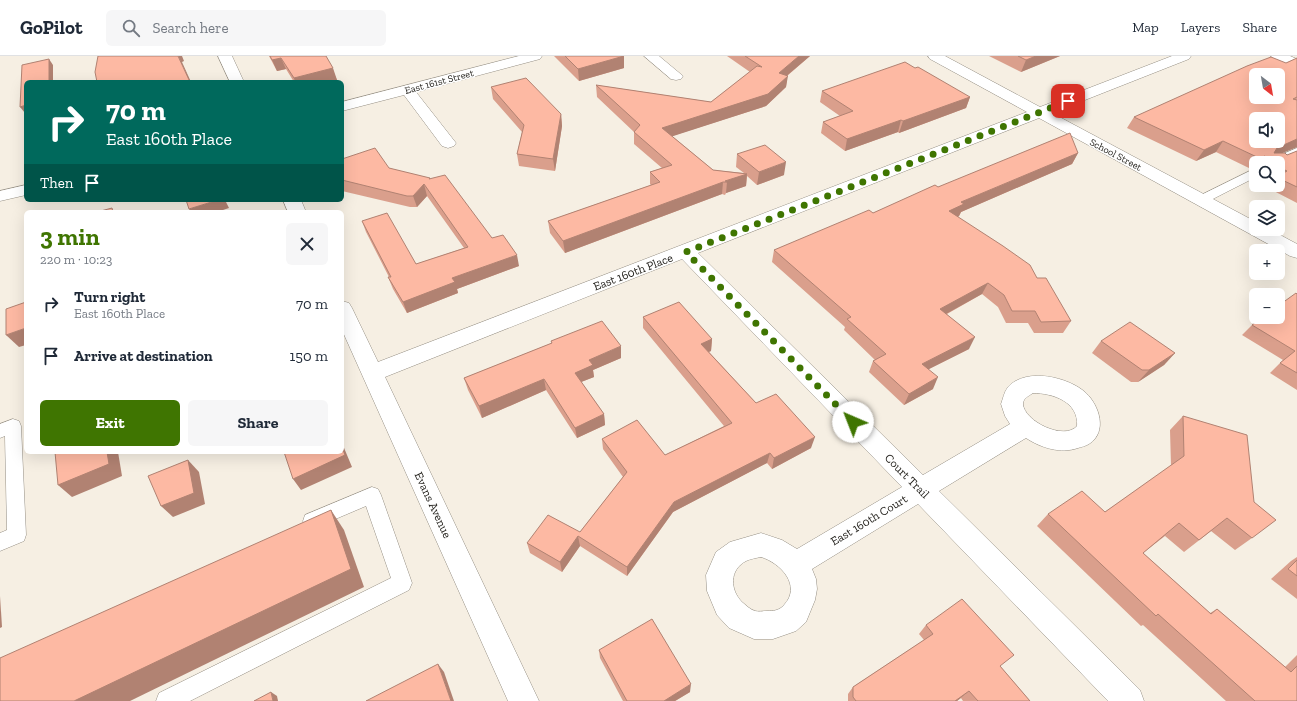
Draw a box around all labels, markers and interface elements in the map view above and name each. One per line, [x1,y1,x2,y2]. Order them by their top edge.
search box [106,10,386,46]
text: GoPilot [20,16,82,39]
icon: search [120,17,142,39]
text: Search here [152,19,228,37]
text: Map [1132,19,1159,36]
text: Layers [1181,19,1220,36]
text: Share [1242,19,1277,36]
street label: East 161st Street [404,67,475,97]
north arrow [1249,68,1285,104]
map controls [1249,68,1285,324]
pin [1051,84,1085,118]
icon: arrive [1057,90,1079,112]
text: 70 m [106,94,166,127]
icon: right [40,96,92,148]
button: sound [1249,112,1285,148]
text: East 160th Place [106,128,232,150]
street label: School Street [1088,136,1144,174]
button: search [1249,156,1285,192]
icon: arrive [81,172,103,194]
text: Then [40,174,73,192]
button: layers [1249,200,1285,236]
text: 3 min [40,222,100,251]
button: close [286,223,328,265]
button: + [1249,244,1285,280]
street label: East 160th Place [591,250,675,294]
text: 220 m · 10:23 [40,252,112,267]
text: Turn right [74,288,145,306]
button: − [1249,288,1285,324]
icon: right [40,293,62,315]
text: 70 m [296,295,328,313]
text: East 160th Place [74,306,165,321]
icon: arrive [40,345,62,367]
text: Arrive at destination [74,347,213,365]
text: 150 m [290,347,328,365]
button: Exit [40,400,180,446]
button: Share [188,400,328,446]
position arrow [832,401,874,443]
street label: Court Trail [882,451,932,501]
street label: Evans Avenue [412,470,455,541]
street label: East 160th Court [828,491,910,548]

